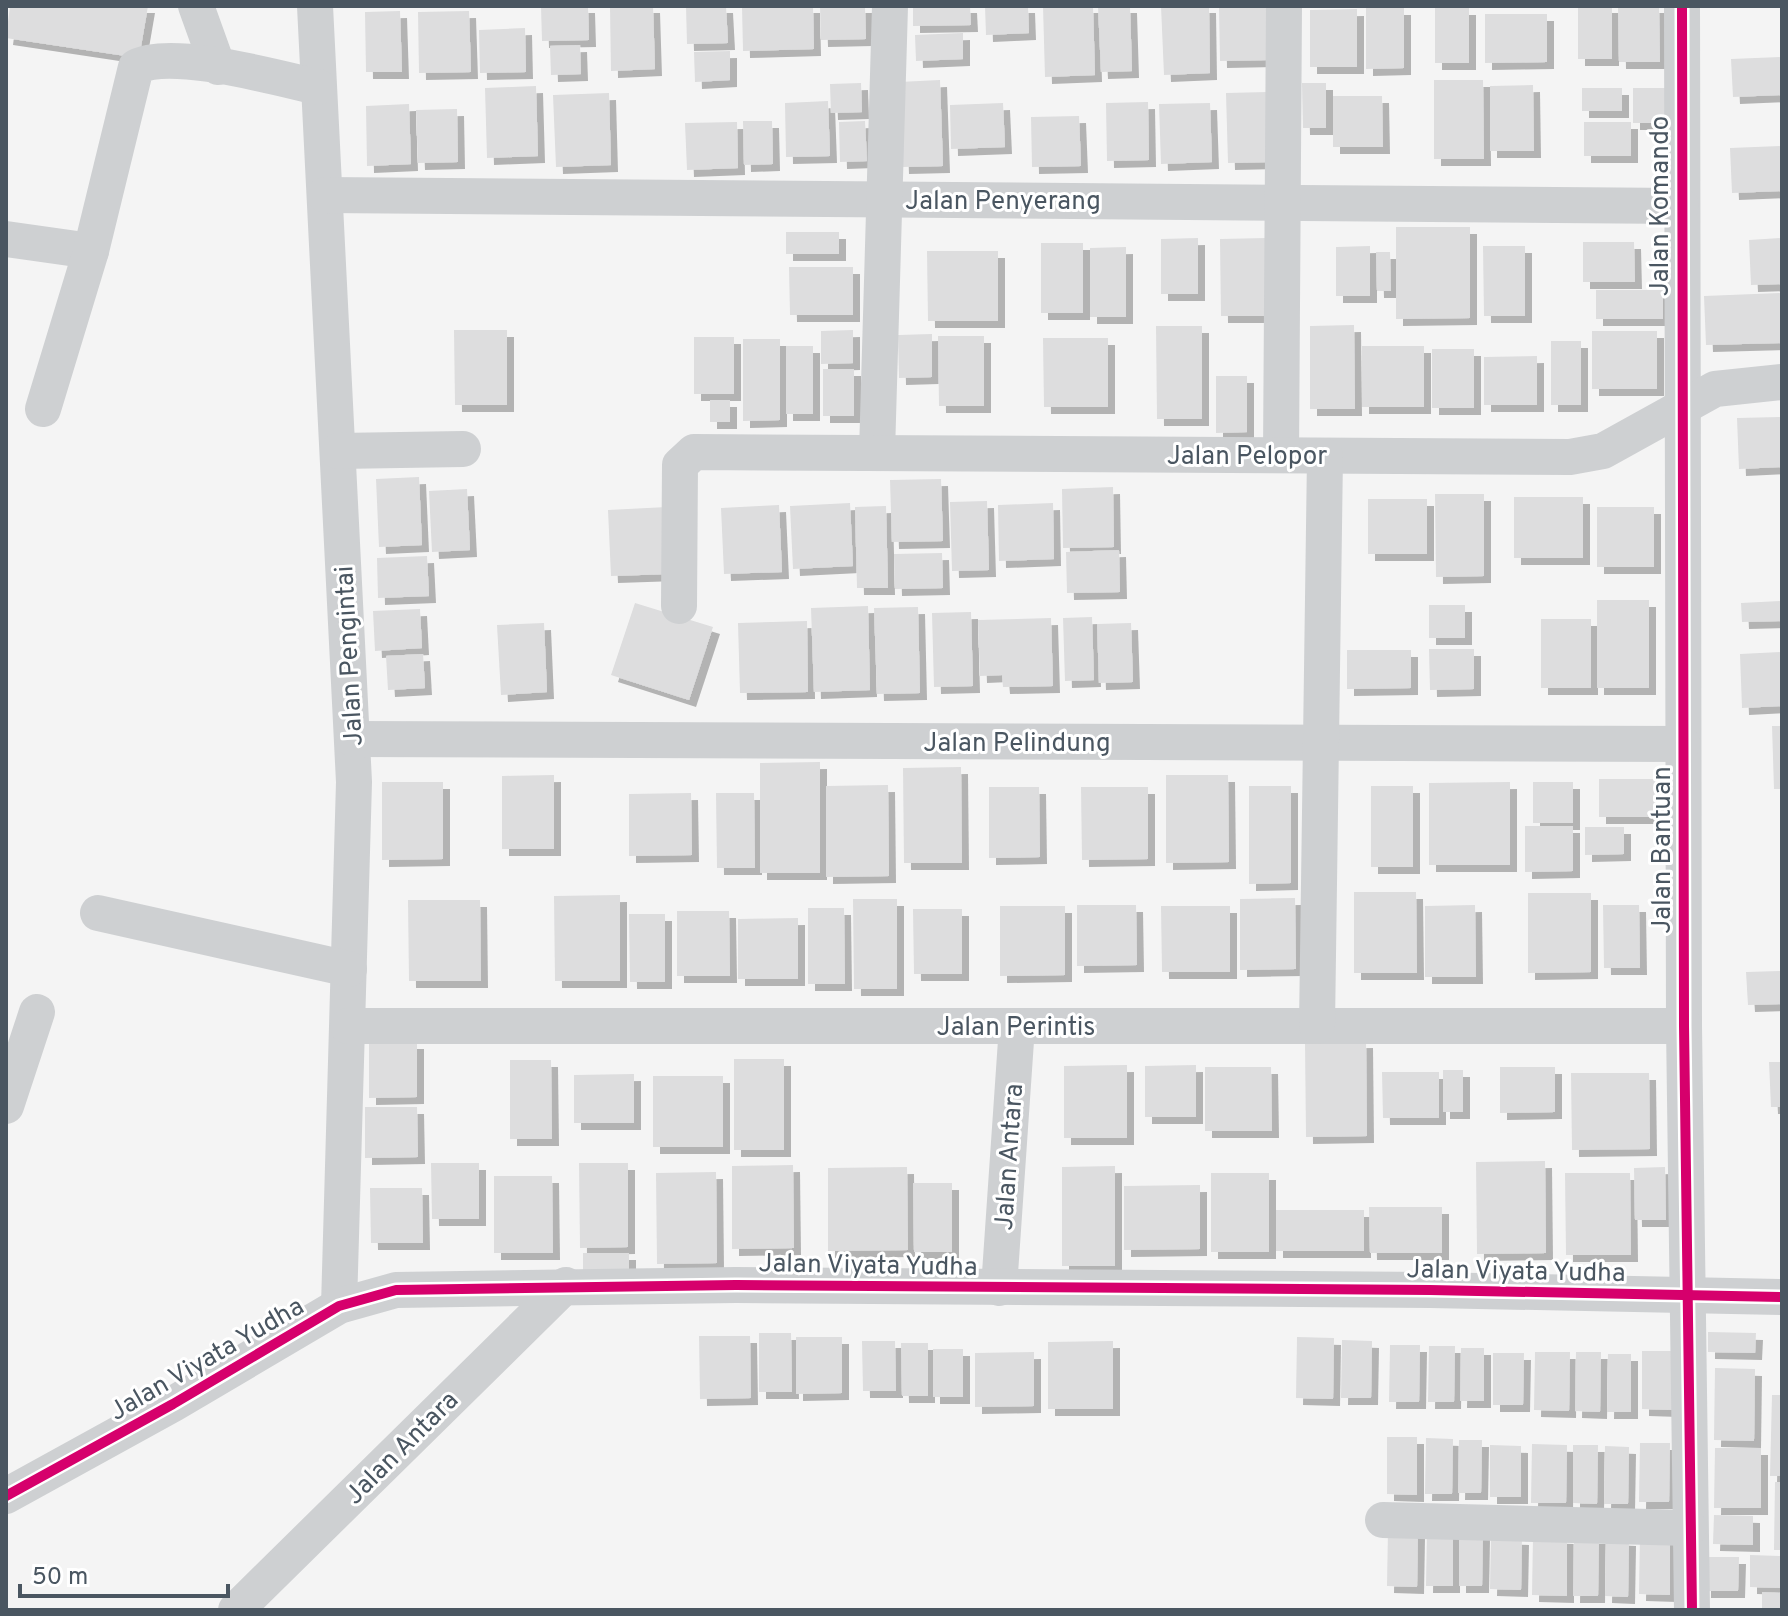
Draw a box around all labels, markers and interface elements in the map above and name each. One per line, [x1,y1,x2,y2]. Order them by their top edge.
street label: Jalan Komando [1645,116,1678,296]
street label: Jalan Penyerang [905,186,1101,219]
street label: Jalan Pelopor [1167,441,1327,474]
street label: Jalan Pengintai [329,565,372,747]
street label: Jalan Pelindung [923,728,1111,761]
street label: Jalan Bantuan [1647,766,1680,934]
street label: Jalan Perintis [936,1012,1096,1045]
street label: Jalan Antara [989,1083,1032,1232]
street label: Jalan Viyata Yudha [758,1248,978,1285]
street label: Jalan Viyata Yudha [1406,1254,1626,1291]
street label: Jalan Viyata Yudha [104,1291,310,1429]
street label: Jalan Antara [339,1385,466,1512]
scale bar [20,1548,228,1598]
text: 50 m [32,1563,88,1593]

